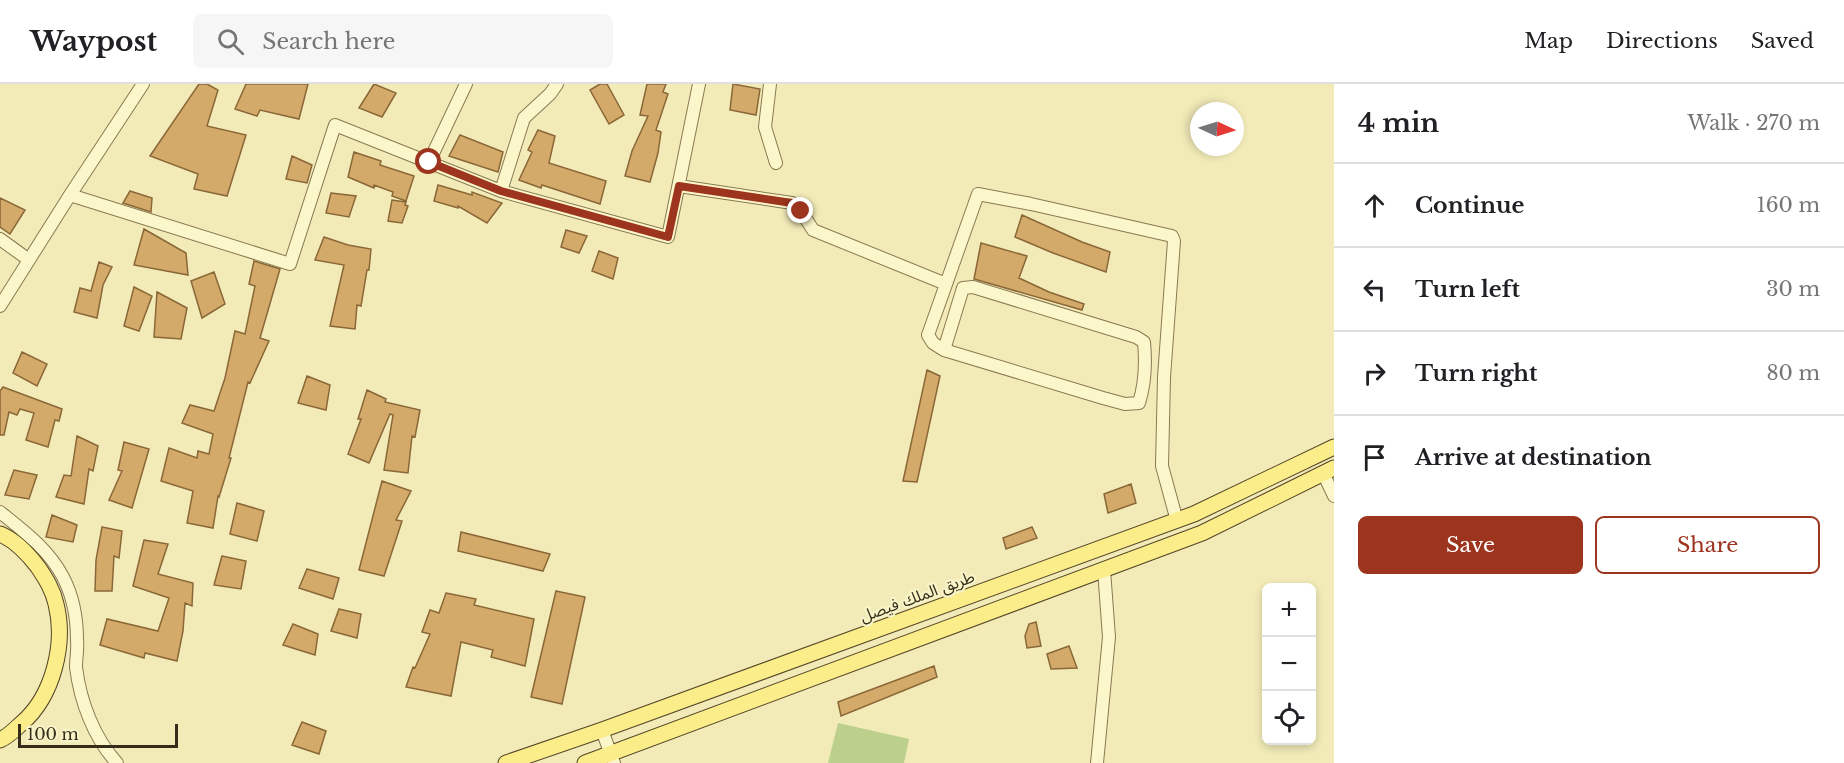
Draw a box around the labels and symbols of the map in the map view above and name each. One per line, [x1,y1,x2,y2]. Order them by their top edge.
north arrow [1190,102,1244,156]
route start [415,148,441,174]
route end [787,197,813,223]
street label: طريق الملك فيصل [857,566,977,627]
scale bar [18,721,178,748]

